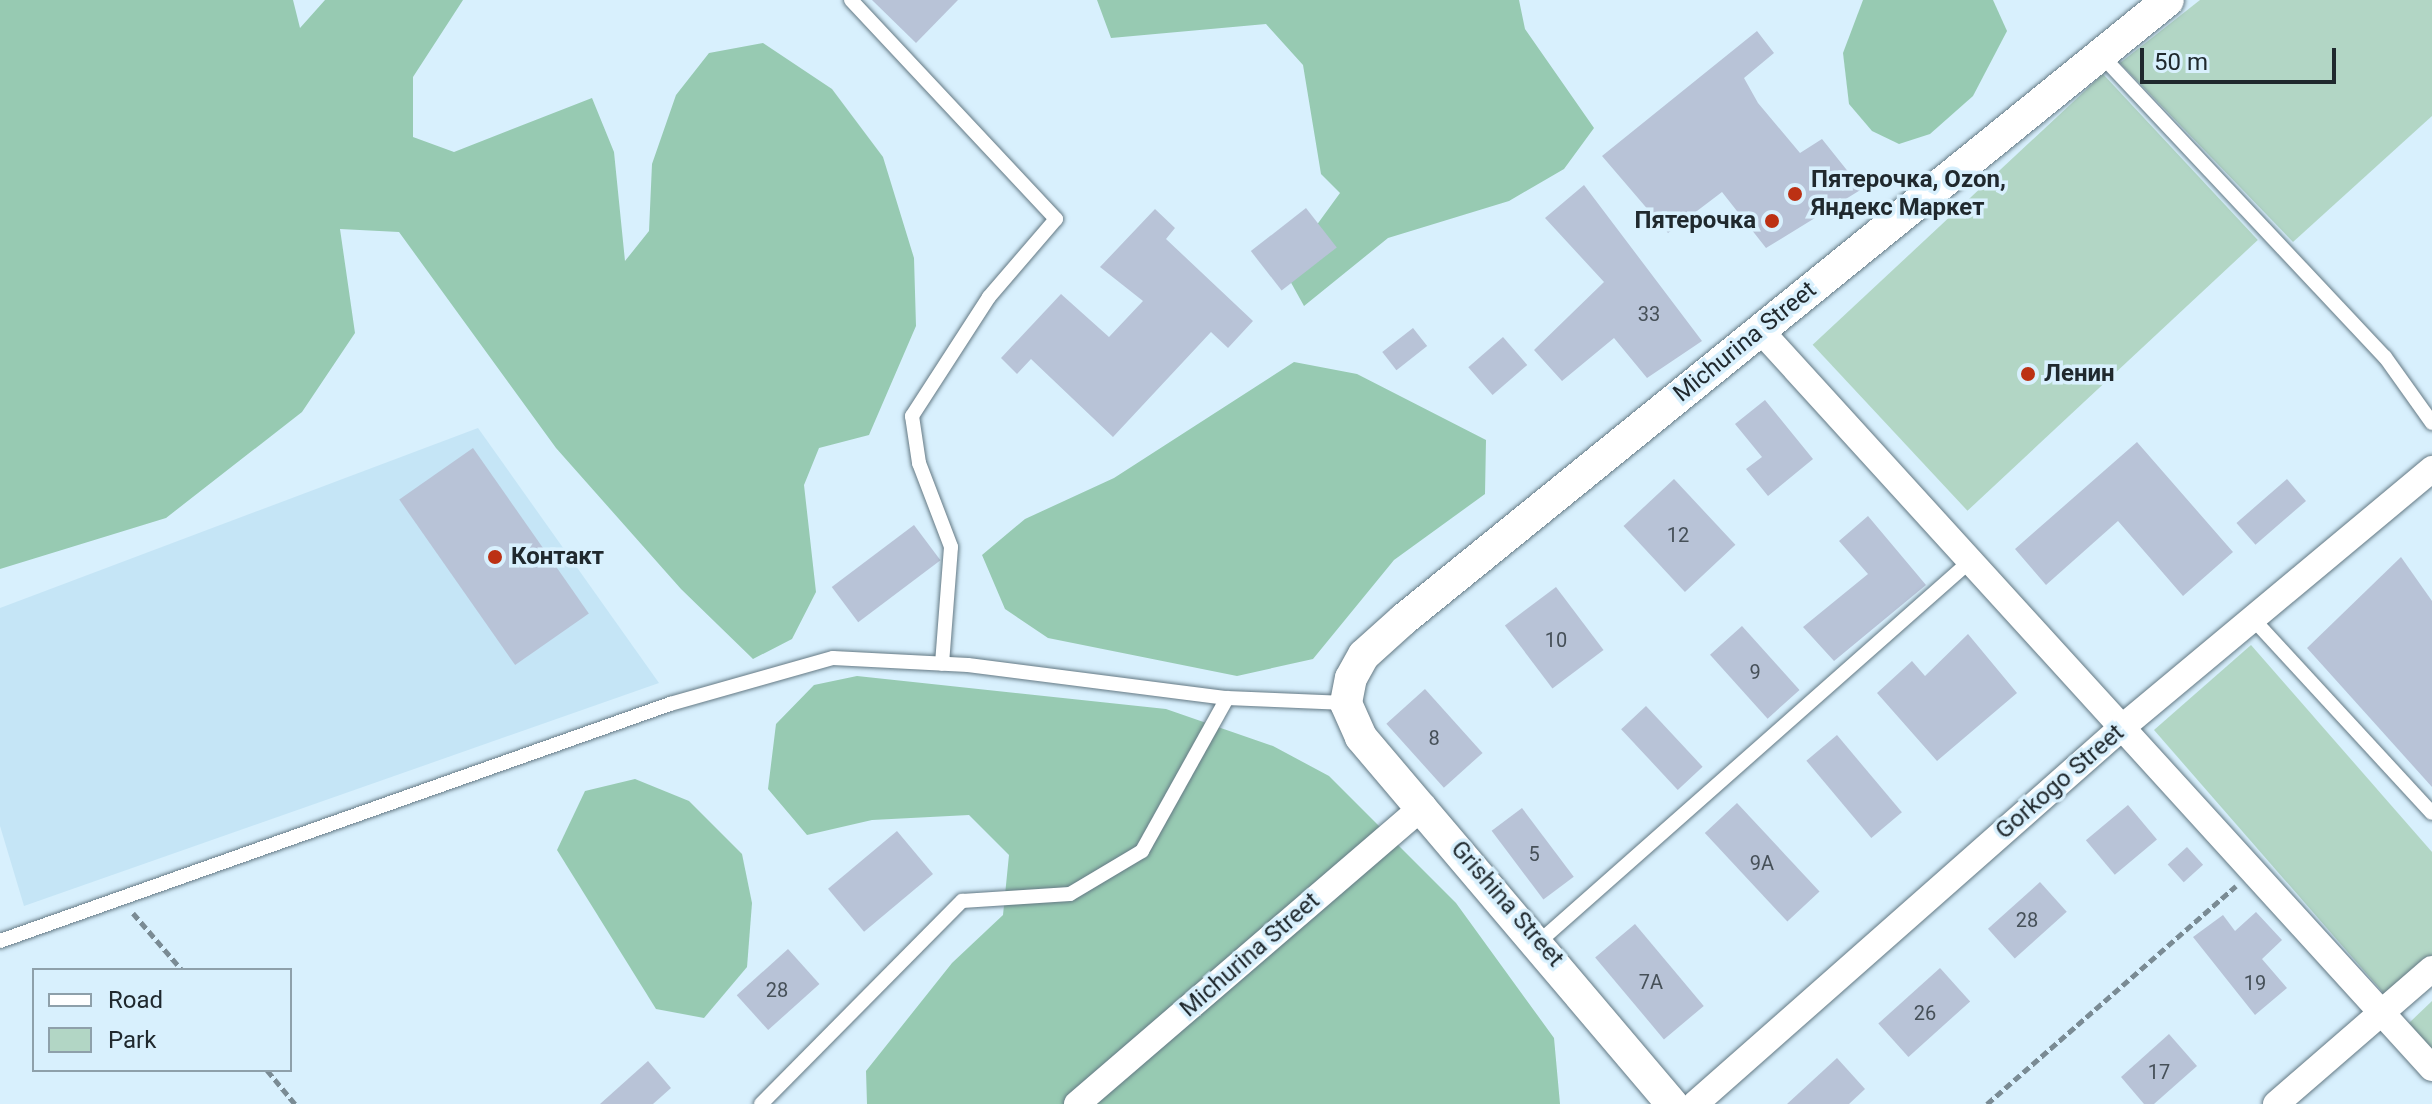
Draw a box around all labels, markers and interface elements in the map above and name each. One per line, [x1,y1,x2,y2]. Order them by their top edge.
scale bar [2144,32,2340,82]
text: 50 m [2154,48,2208,76]
place label: Пятерочка, Ozon, Яндекс Маркет [1811,166,2006,222]
marker: Пятерочка, Ozon, Яндекс Маркет [1786,185,1804,203]
place label: Пятерочка [1635,207,1756,235]
marker: Пятерочка [1763,212,1781,230]
street label: Michurina Street [1668,276,1822,408]
house number: 33 [1638,302,1660,326]
place label: Ленин [2044,360,2115,388]
marker: Ленин [2019,365,2037,383]
house number: 12 [1667,523,1689,547]
place label: Контакт [511,543,604,571]
marker: Контакт [486,548,504,566]
house number: 10 [1545,628,1567,652]
house number: 9 [1749,660,1761,684]
street label: Gorkogo Street [1990,718,2130,846]
house number: 8 [1428,726,1440,750]
street label: Grishina Street [1445,835,1569,973]
house number: 5 [1528,842,1540,866]
house number: 9А [1750,851,1774,875]
street label: Michurina Street [1174,887,1326,1023]
house number: 28 [2016,908,2038,932]
legend [32,968,292,1072]
house number: 7А [1639,970,1663,994]
house number: 19 [2244,971,2266,995]
house number: 28 [766,978,788,1002]
text: Road [108,986,163,1014]
house number: 26 [1914,1001,1936,1025]
text: Park [108,1026,156,1054]
house number: 17 [2148,1060,2170,1084]

